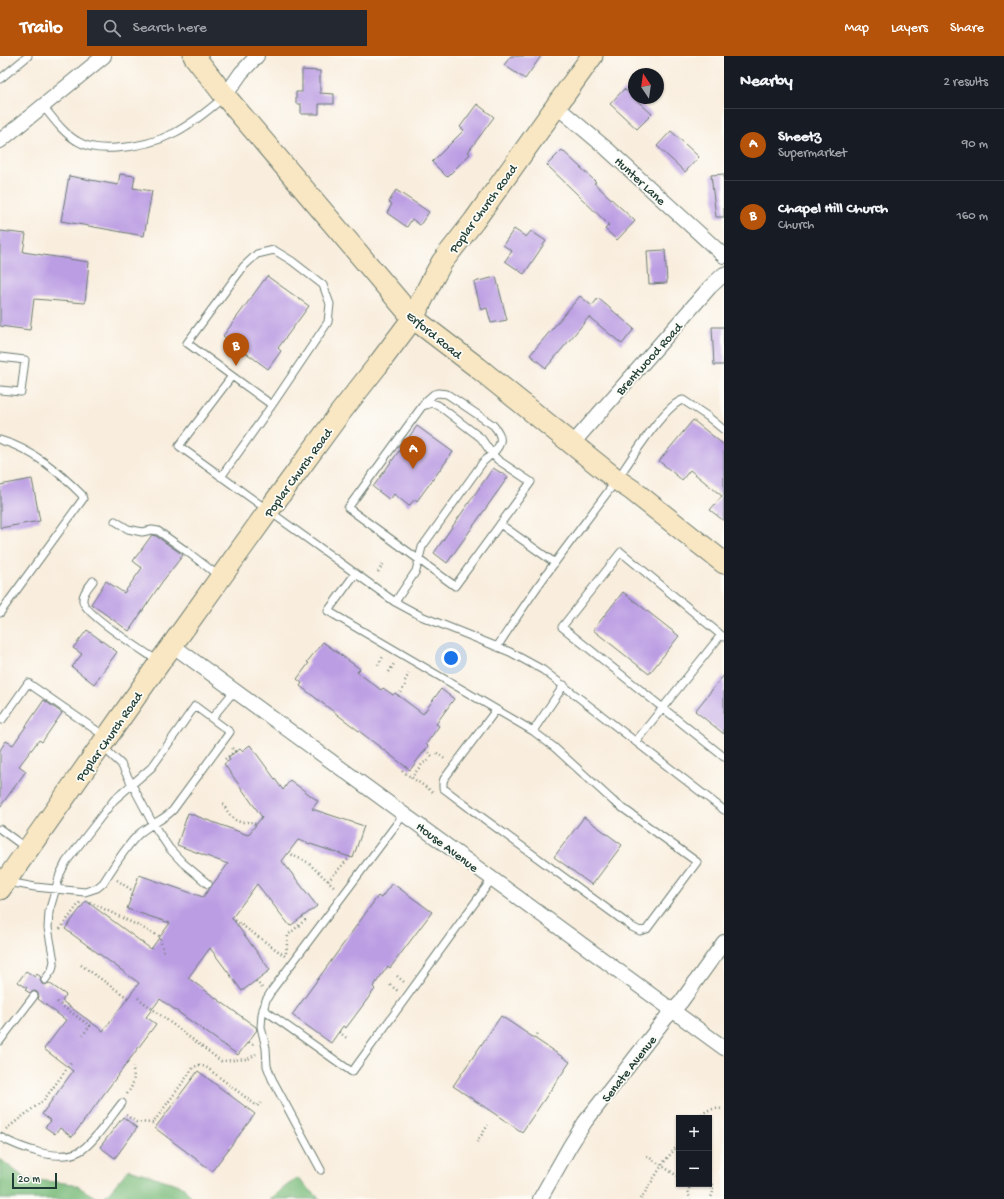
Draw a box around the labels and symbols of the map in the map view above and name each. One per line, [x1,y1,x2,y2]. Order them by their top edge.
north arrow [628,68,664,104]
street label: Hunter Lane [611,154,668,209]
street label: Poplar Church Road [446,161,522,257]
street label: Erford Road [403,309,465,364]
street label: Brentwood Road [613,319,687,400]
pin: B [223,333,249,366]
street label: Poplar Church Road [261,425,337,521]
pin: A [400,436,426,469]
your location [441,648,461,668]
street label: Poplar Church Road [73,689,147,786]
street label: House Avenue [412,820,481,876]
street label: Senate Avenue [599,1033,661,1106]
scale bar [12,1171,57,1190]

